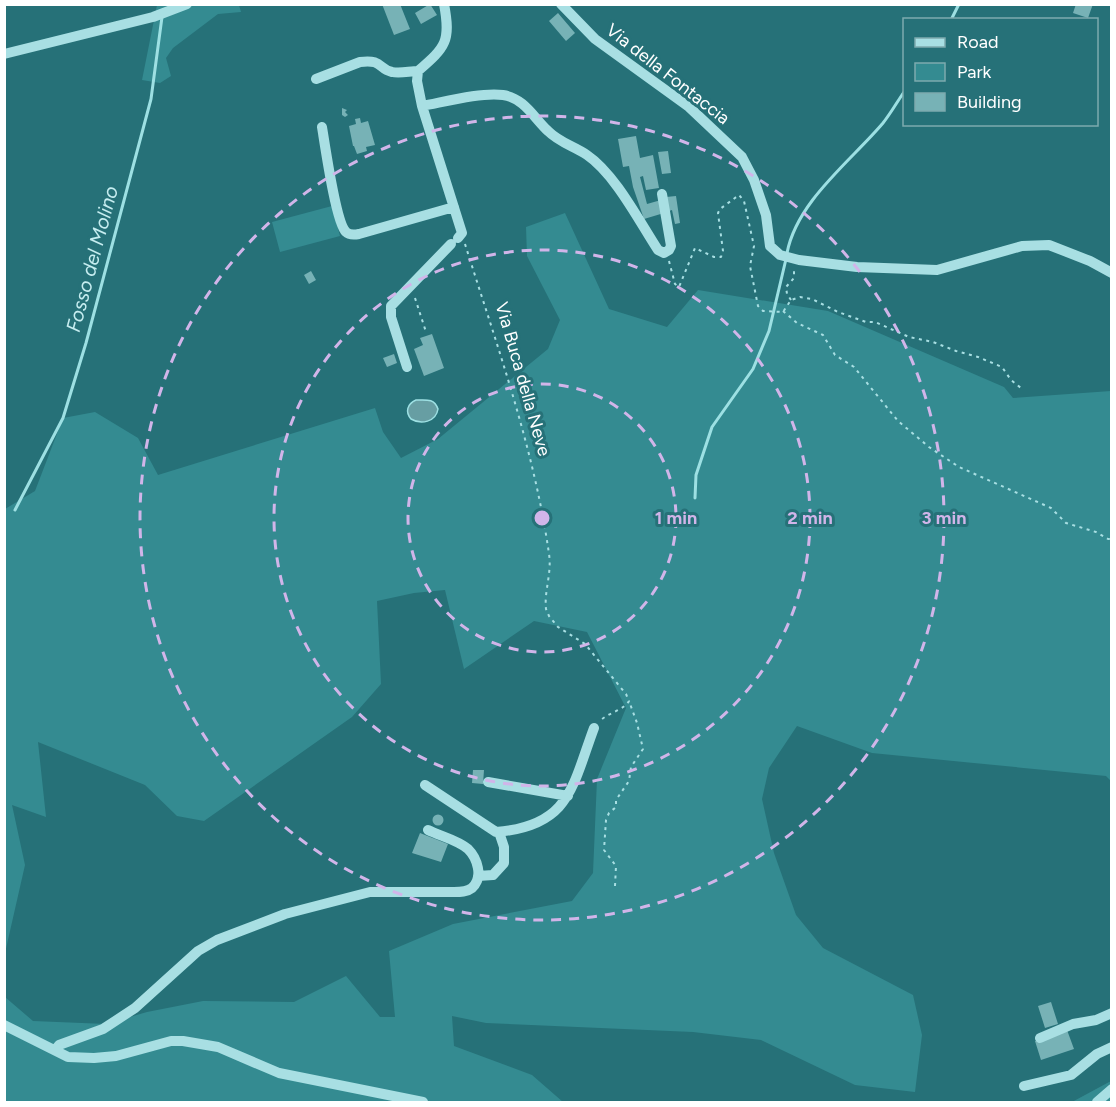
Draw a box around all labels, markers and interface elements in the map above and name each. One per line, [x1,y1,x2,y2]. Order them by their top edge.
legend [903,18,1098,126]
street label: Via della Fontaccia [602,19,734,129]
text: Road [957,31,998,53]
text: Park [957,61,992,83]
text: Building [957,91,1022,113]
water label: Fosso del Molino [61,183,123,335]
street label: Via Buca della Neve [490,299,556,459]
text: 1 min [655,507,697,529]
text: 2 min [787,507,833,529]
text: 3 min [922,507,966,529]
centre of rings [532,508,552,528]

